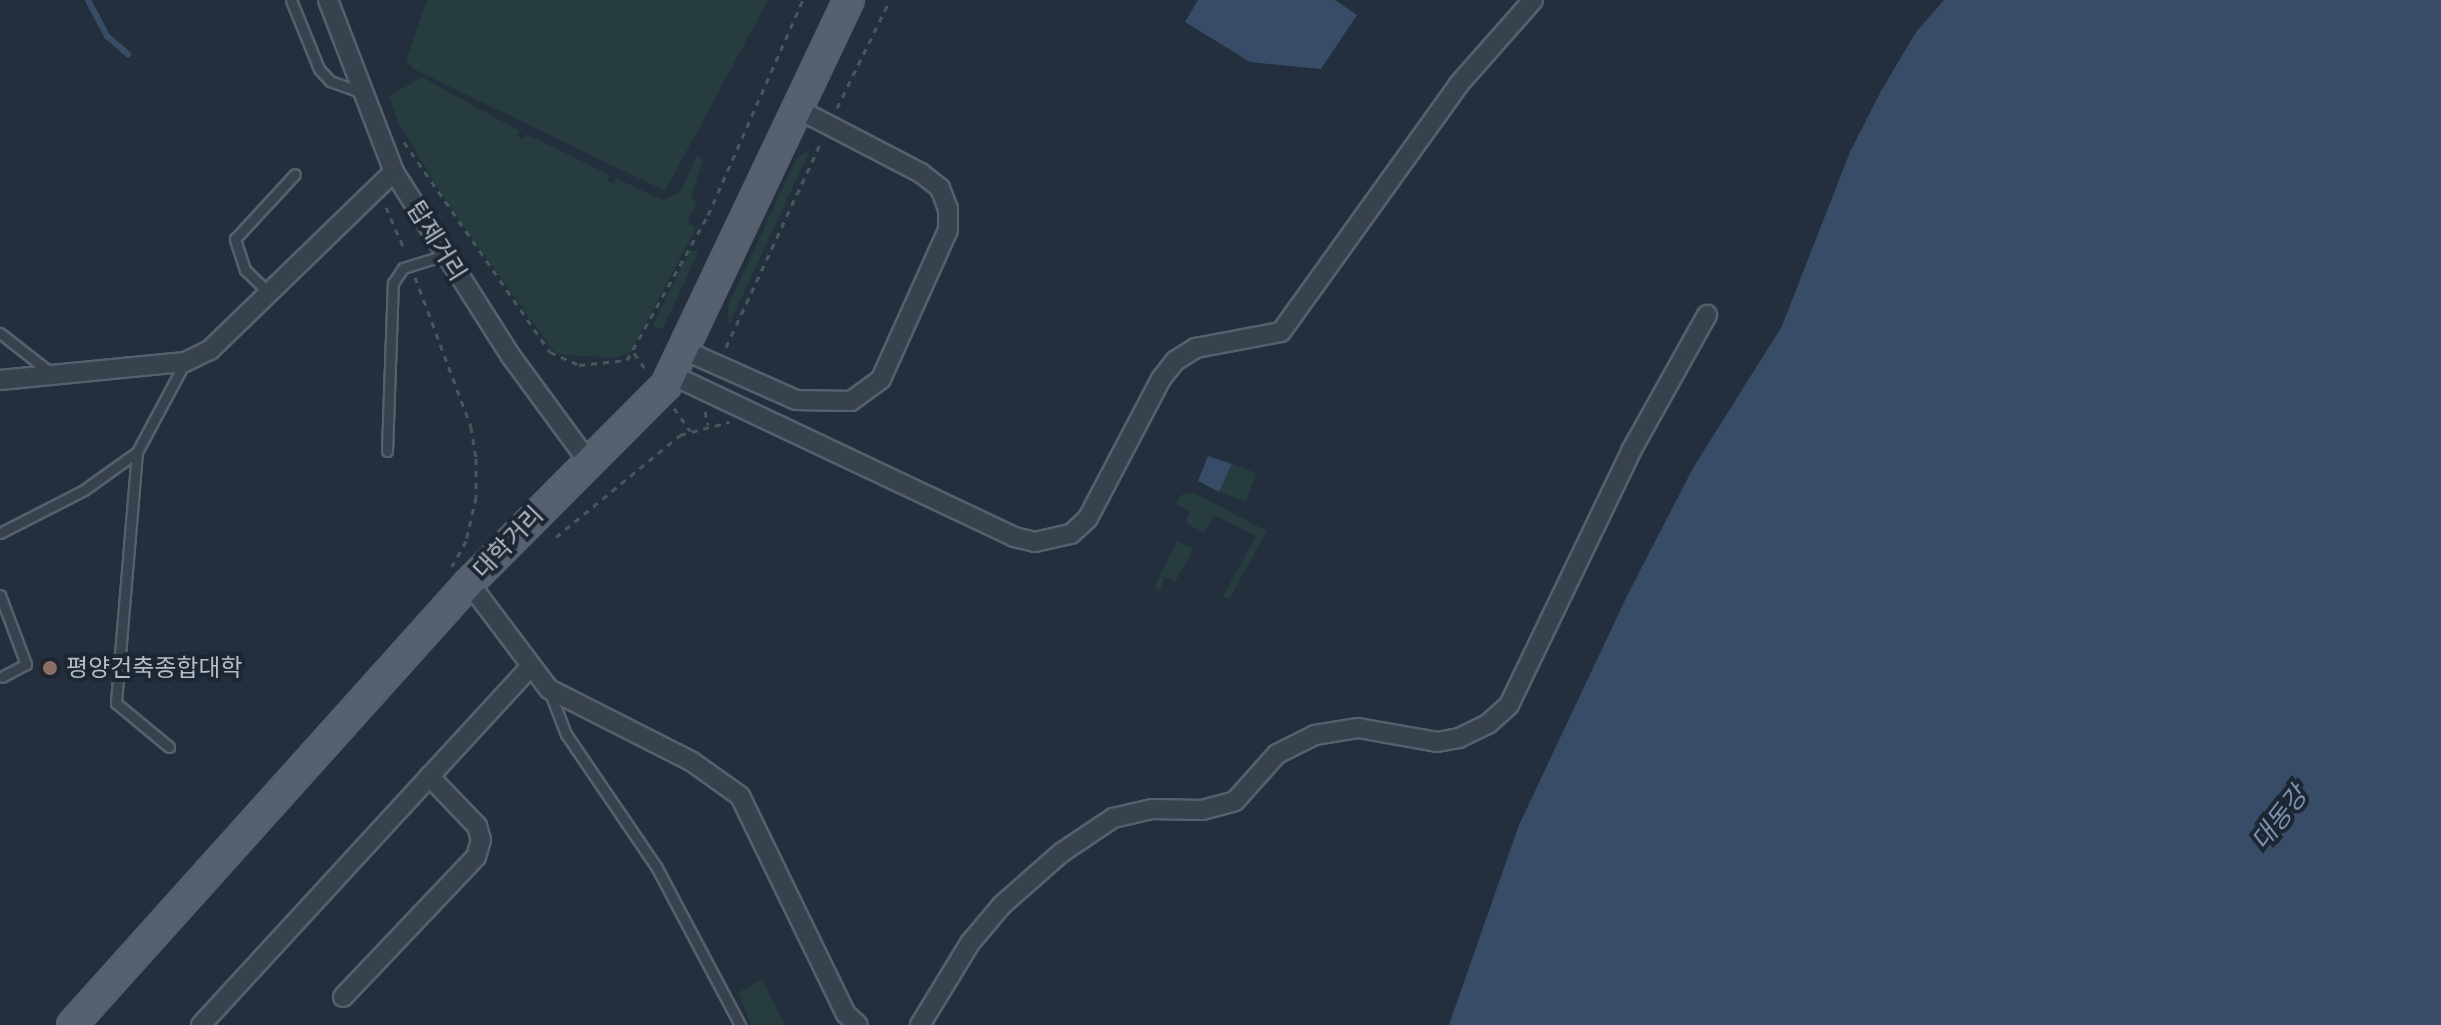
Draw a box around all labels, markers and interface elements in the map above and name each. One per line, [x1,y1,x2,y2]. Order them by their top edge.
street label: 탑제거리 [401,196,473,286]
street label: 대학거리 [467,500,549,584]
place label: 평양건축종합대학 [66,654,243,682]
marker: 평양건축종합대학 [41,659,59,677]
water label: 대동강 [2245,780,2313,856]

